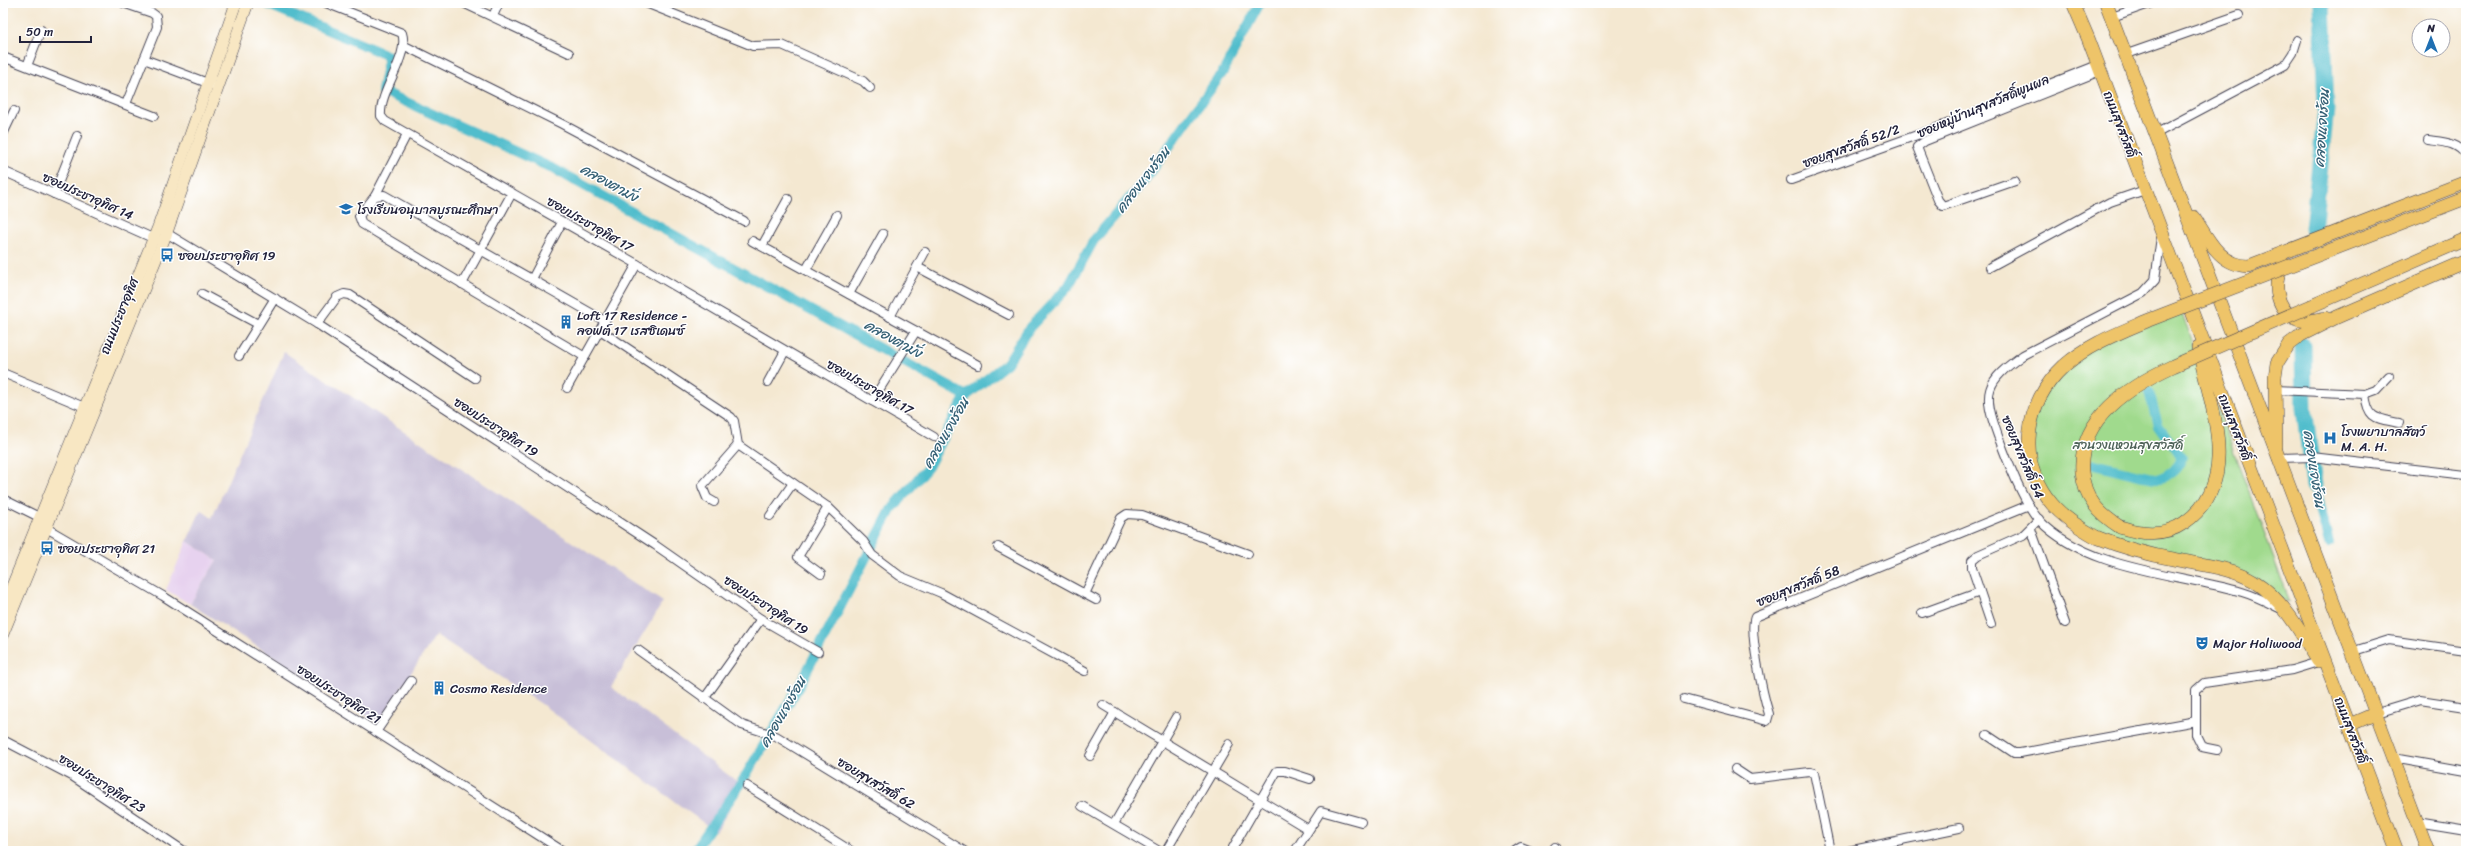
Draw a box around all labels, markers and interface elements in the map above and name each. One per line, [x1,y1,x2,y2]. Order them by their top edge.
scale bar [20,18,91,44]
north arrow [2411,18,2451,58]
text: N [2426,19,2435,38]
text: 50 m [26,21,53,43]
street label: ซอยหมู่บ้านสุขสวัสดิ์พูนผล [1913,68,2053,144]
water label: คลองแจงร้อน [2307,86,2337,168]
street label: ถนนสุขสวัสดิ์ [2097,87,2144,164]
street label: ซอยสุขสวัสดิ์ 52/2 [1799,118,1903,174]
water label: คลองแจงร้อน [1109,140,1178,219]
water label: คลองตามั่ง [575,157,645,210]
street label: ซอยประชาอุทิศ 14 [39,166,137,226]
street label: ซอยประชาอุทิศ 17 [542,190,639,259]
place label: โรงเรียนอนุบาลบูรณะศึกษา [357,198,499,221]
school or university icon: โรงเรียนอนุบาลบูรณะศึกษา [338,201,354,217]
place label: ซอยประชาอุทิศ 19 [178,244,276,267]
bus stop icon: ซอยประชาอุทิศ 19 [159,247,175,263]
street label: ถนนประชาอุทิศ [93,273,145,358]
place label: Loft 17 Residence - ลอฟต์ 17 เรสซิเดนซ์ [577,304,687,342]
water label: คลองตามั่ง [859,313,929,366]
building icon: Loft 17 Residence - ลอฟต์ 17 เรสซิเดนซ์ [558,314,574,330]
street label: ซอยประชาอุทิศ 17 [822,353,919,422]
street label: ถนนสุขสวัสดิ์ [2212,390,2259,467]
street label: ซอยประชาอุทิศ 19 [449,391,543,463]
water label: คลองแจงร้อน [916,391,978,473]
street label: ซอยสุขสวัสดิ์ 54 [1995,412,2051,502]
place label: โรงพยาบาลส้ตว์ M. A. H. [2341,420,2428,458]
water label: คลองแจงร้อน [2296,428,2333,512]
hospital icon: โรงพยาบาลส้ตว์ M. A. H. [2322,430,2338,446]
park label: สวนวงแหวนสุขสวัสดิ์ [2072,433,2187,456]
place label: ซอยประชาอุทิศ 21 [58,537,155,560]
bus stop icon: ซอยประชาอุทิศ 21 [39,540,55,556]
street label: ซอยสุขสวัสดิ์ 58 [1753,559,1843,613]
street label: ซอยประชาอุทิศ 19 [719,569,813,641]
place label: Major Holiwood [2213,632,2303,655]
theatre icon: Major Holiwood [2194,635,2210,651]
street label: ซอยประชาอุทิศ 21 [292,658,386,730]
water label: คลองแจงร้อน [753,670,815,752]
place label: Cosmo Residence [450,677,547,700]
building icon: Cosmo Residence [431,680,447,696]
street label: ถนนสุขสวัสดิ์ [2328,693,2375,770]
street label: ซอยประชาอุทิศ 23 [54,747,150,819]
street label: ซอยสุขสวัสดิ์ 62 [833,751,920,816]

